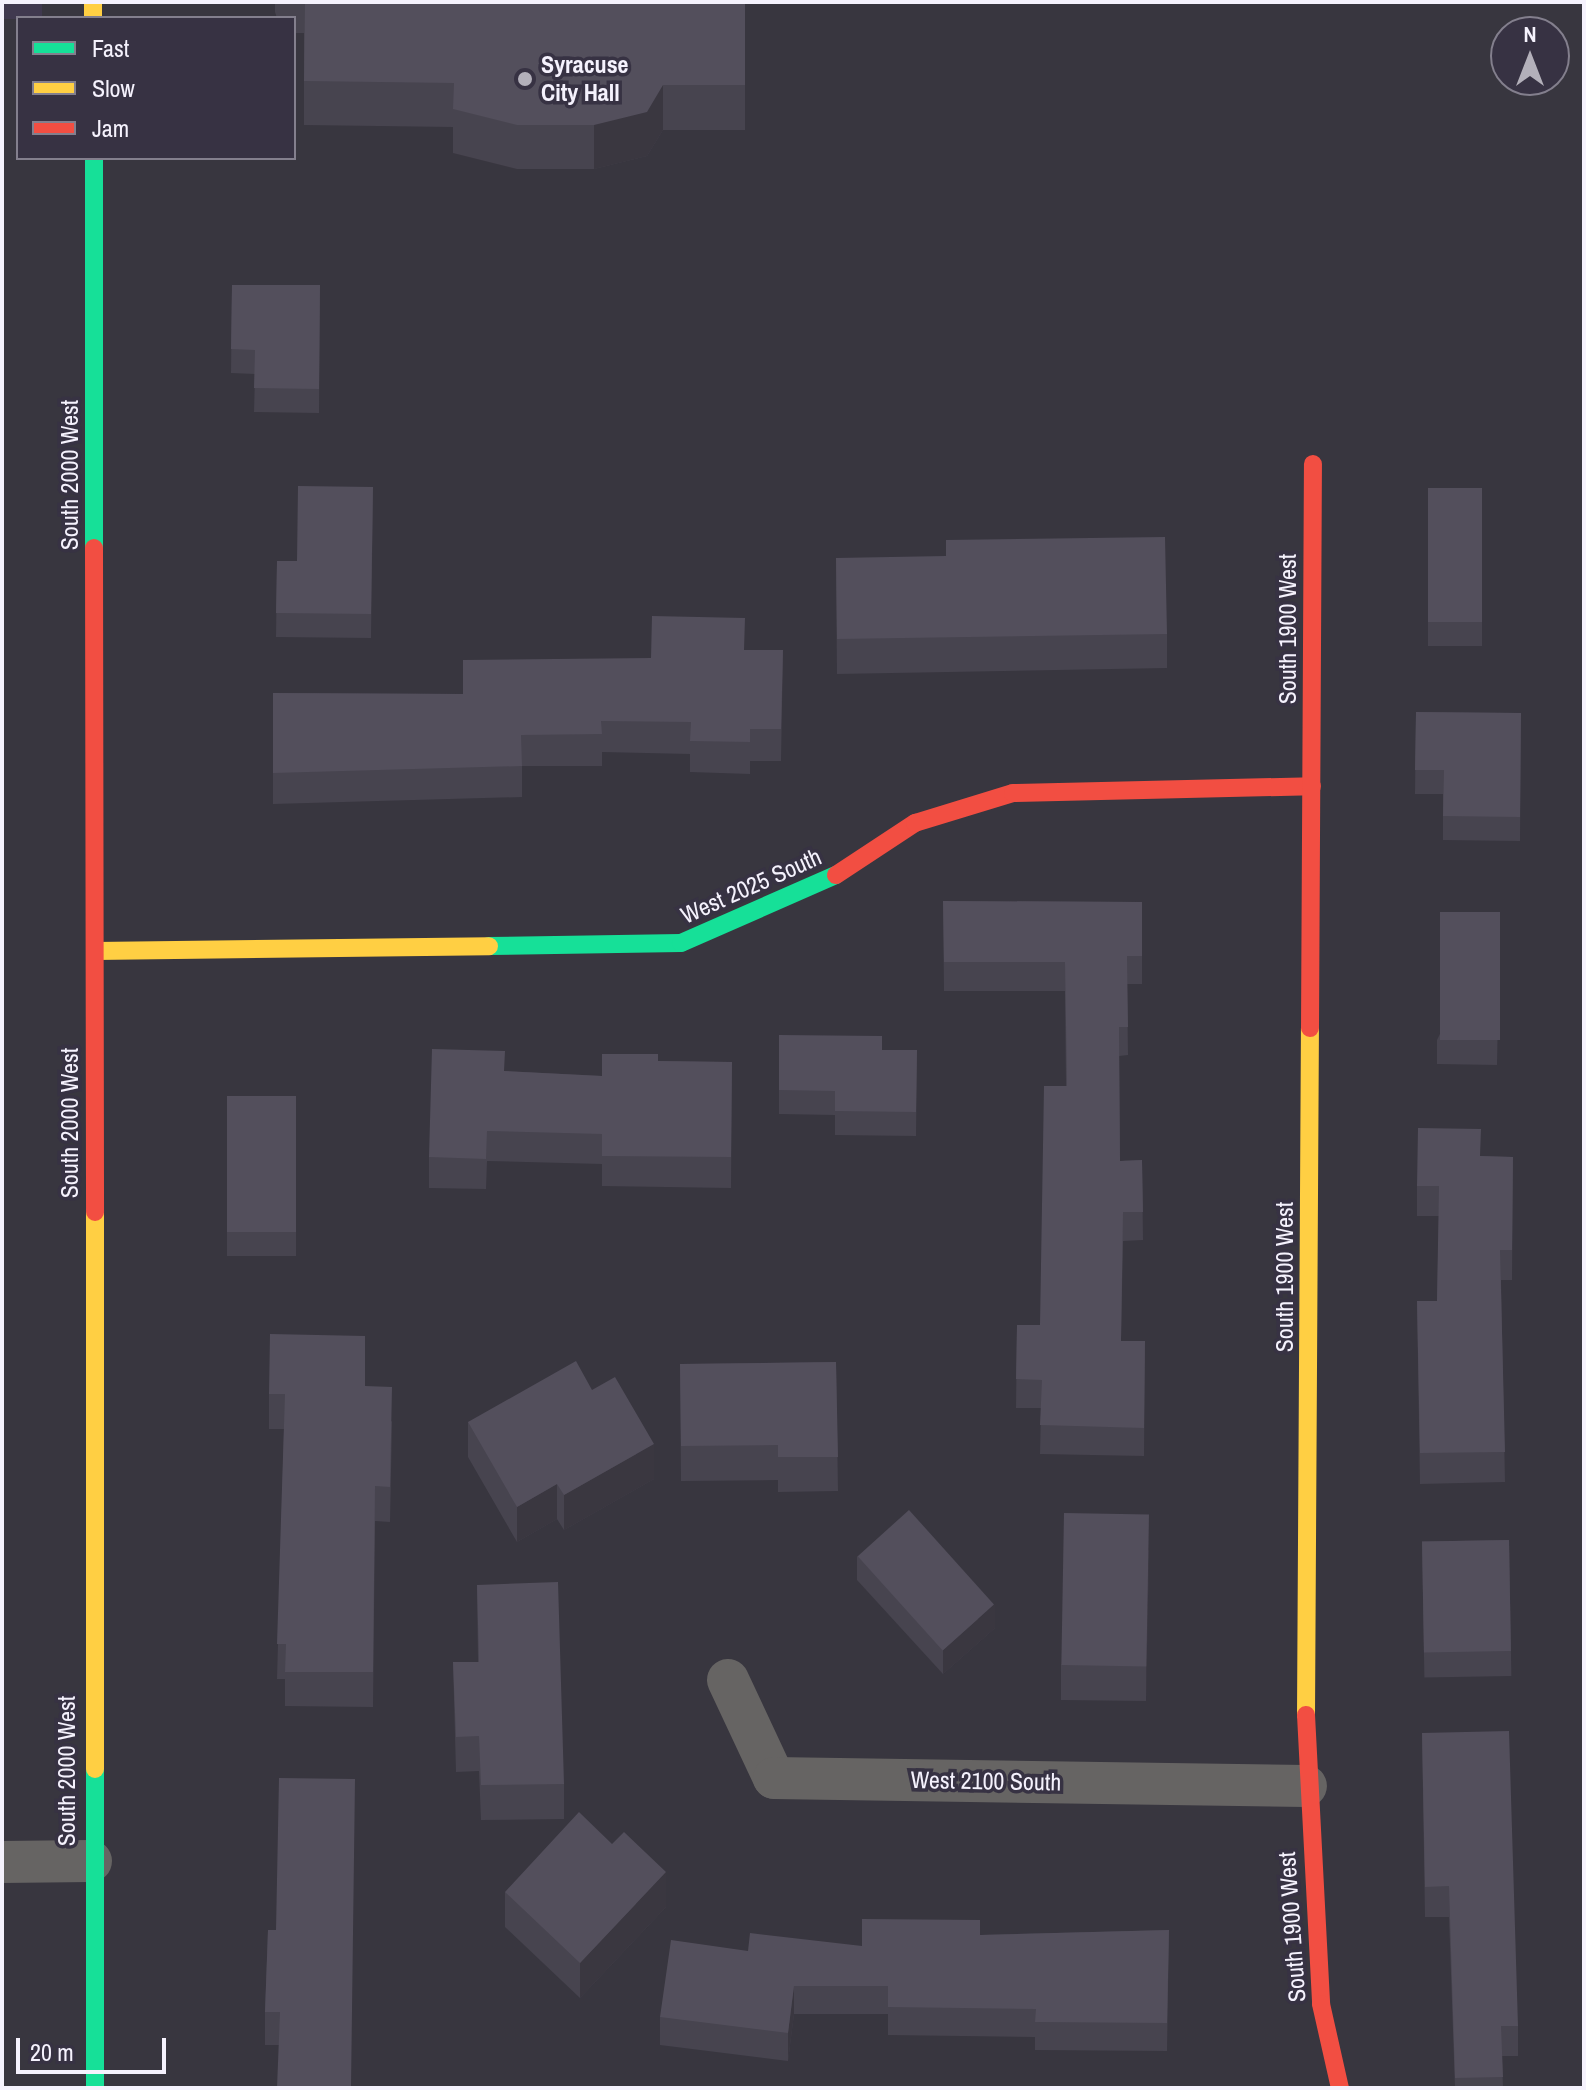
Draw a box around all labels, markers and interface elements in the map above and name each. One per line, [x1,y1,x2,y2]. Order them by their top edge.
legend [16,16,296,160]
north arrow [1490,16,1570,96]
text: N [1523,19,1537,49]
text: Fast [92,32,129,64]
place label: Syracuse City Hall [541,51,629,107]
marker: Syracuse City Hall [516,70,534,88]
text: Slow [92,72,135,104]
text: Jam [92,112,129,144]
street label: South 2000 West [56,400,84,550]
street label: South 1900 West [1274,554,1302,704]
street label: West 2025 South [676,842,826,930]
street label: South 2000 West [56,1048,84,1198]
street label: South 1900 West [1271,1202,1299,1352]
street label: South 2000 West [53,1696,81,1846]
street label: West 2100 South [910,1765,1062,1797]
street label: South 1900 West [1272,1851,1312,2003]
scale bar [20,2022,170,2072]
text: 20 m [30,2036,74,2068]

